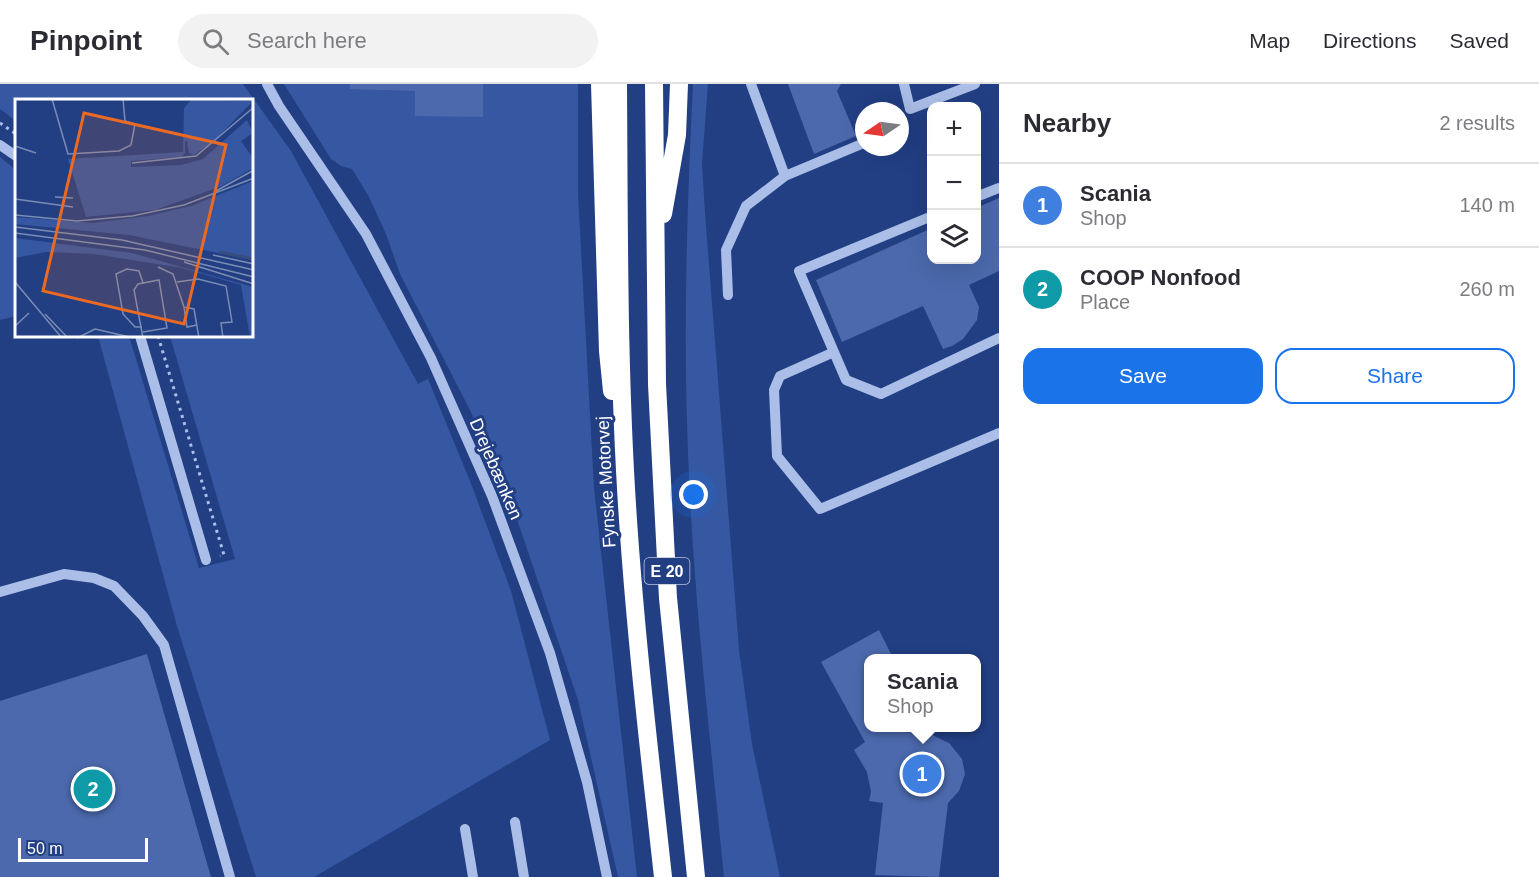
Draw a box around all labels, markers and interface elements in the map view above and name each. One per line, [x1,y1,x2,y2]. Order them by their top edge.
search box [178,14,598,68]
text: Pinpoint [30,25,142,56]
icon: search [199,25,232,58]
text: Search here [247,28,367,53]
text: Map [1249,29,1290,52]
text: Directions [1323,29,1416,52]
text: Saved [1449,29,1509,52]
inset map [15,99,254,338]
north arrow [855,102,909,156]
map controls [927,102,981,264]
button: + [927,102,981,156]
text: Nearby [1023,108,1111,138]
text: 2 results [1439,112,1515,134]
button: − [927,156,981,210]
text: Scania [1080,181,1151,206]
text: 1 [1037,194,1048,216]
text: 140 m [1459,194,1515,216]
text: Shop [1080,207,1127,229]
button: layers [927,210,981,264]
text: COOP Nonfood [1080,265,1241,290]
text: 2 [1037,278,1048,300]
text: 260 m [1459,278,1515,300]
text: Place [1080,291,1130,313]
button: Save [1023,348,1263,404]
button: Share [1275,348,1515,404]
street label: Drejebænken [466,415,526,523]
street label: Fynske Motorvej [593,416,619,548]
your location [679,480,708,509]
road number: E 20 [644,558,690,584]
popup [864,654,981,732]
text: Scania [887,669,958,694]
text: Shop [887,695,934,717]
pin: 1 [902,752,942,796]
pin: 2 [74,766,112,812]
scale bar [18,835,148,862]
text: 50 m [27,840,63,857]

